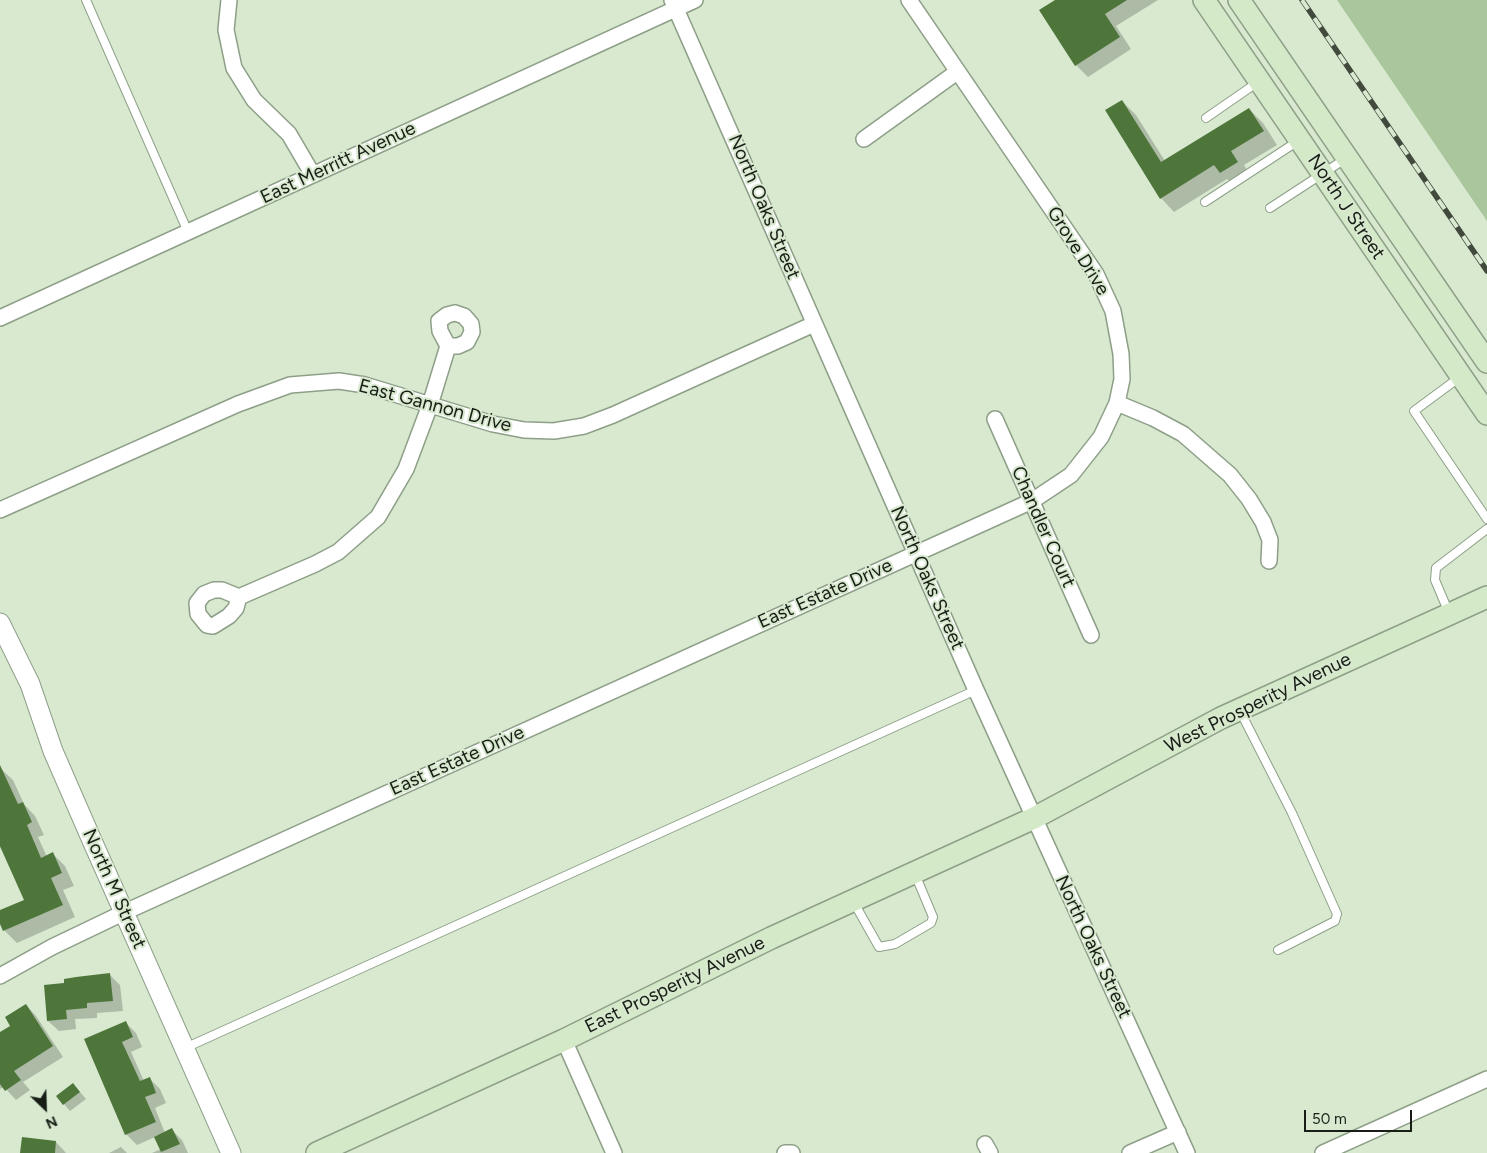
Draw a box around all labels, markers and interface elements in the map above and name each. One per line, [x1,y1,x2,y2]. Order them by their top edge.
street label: East Merritt Avenue [257,117,419,209]
street label: North Oaks Street [723,131,805,283]
street label: North J Street [1302,150,1390,264]
street label: Grove Drive [1042,202,1114,300]
street label: East Gannon Drive [356,375,514,437]
street label: Chandler Court [1006,463,1080,591]
street label: North Oaks Street [885,503,969,653]
street label: East Estate Drive [754,554,896,634]
street label: West Prosperity Avenue [1161,648,1355,758]
street label: East Estate Drive [386,721,528,801]
street label: North M Street [77,826,151,952]
street label: North Oaks Street [1050,872,1136,1022]
street label: East Prosperity Avenue [581,931,769,1039]
north arrow [20,1083,70,1133]
scale bar [1307,1100,1414,1132]
text: 50 m [1312,1110,1347,1128]
text: N [43,1112,60,1132]

